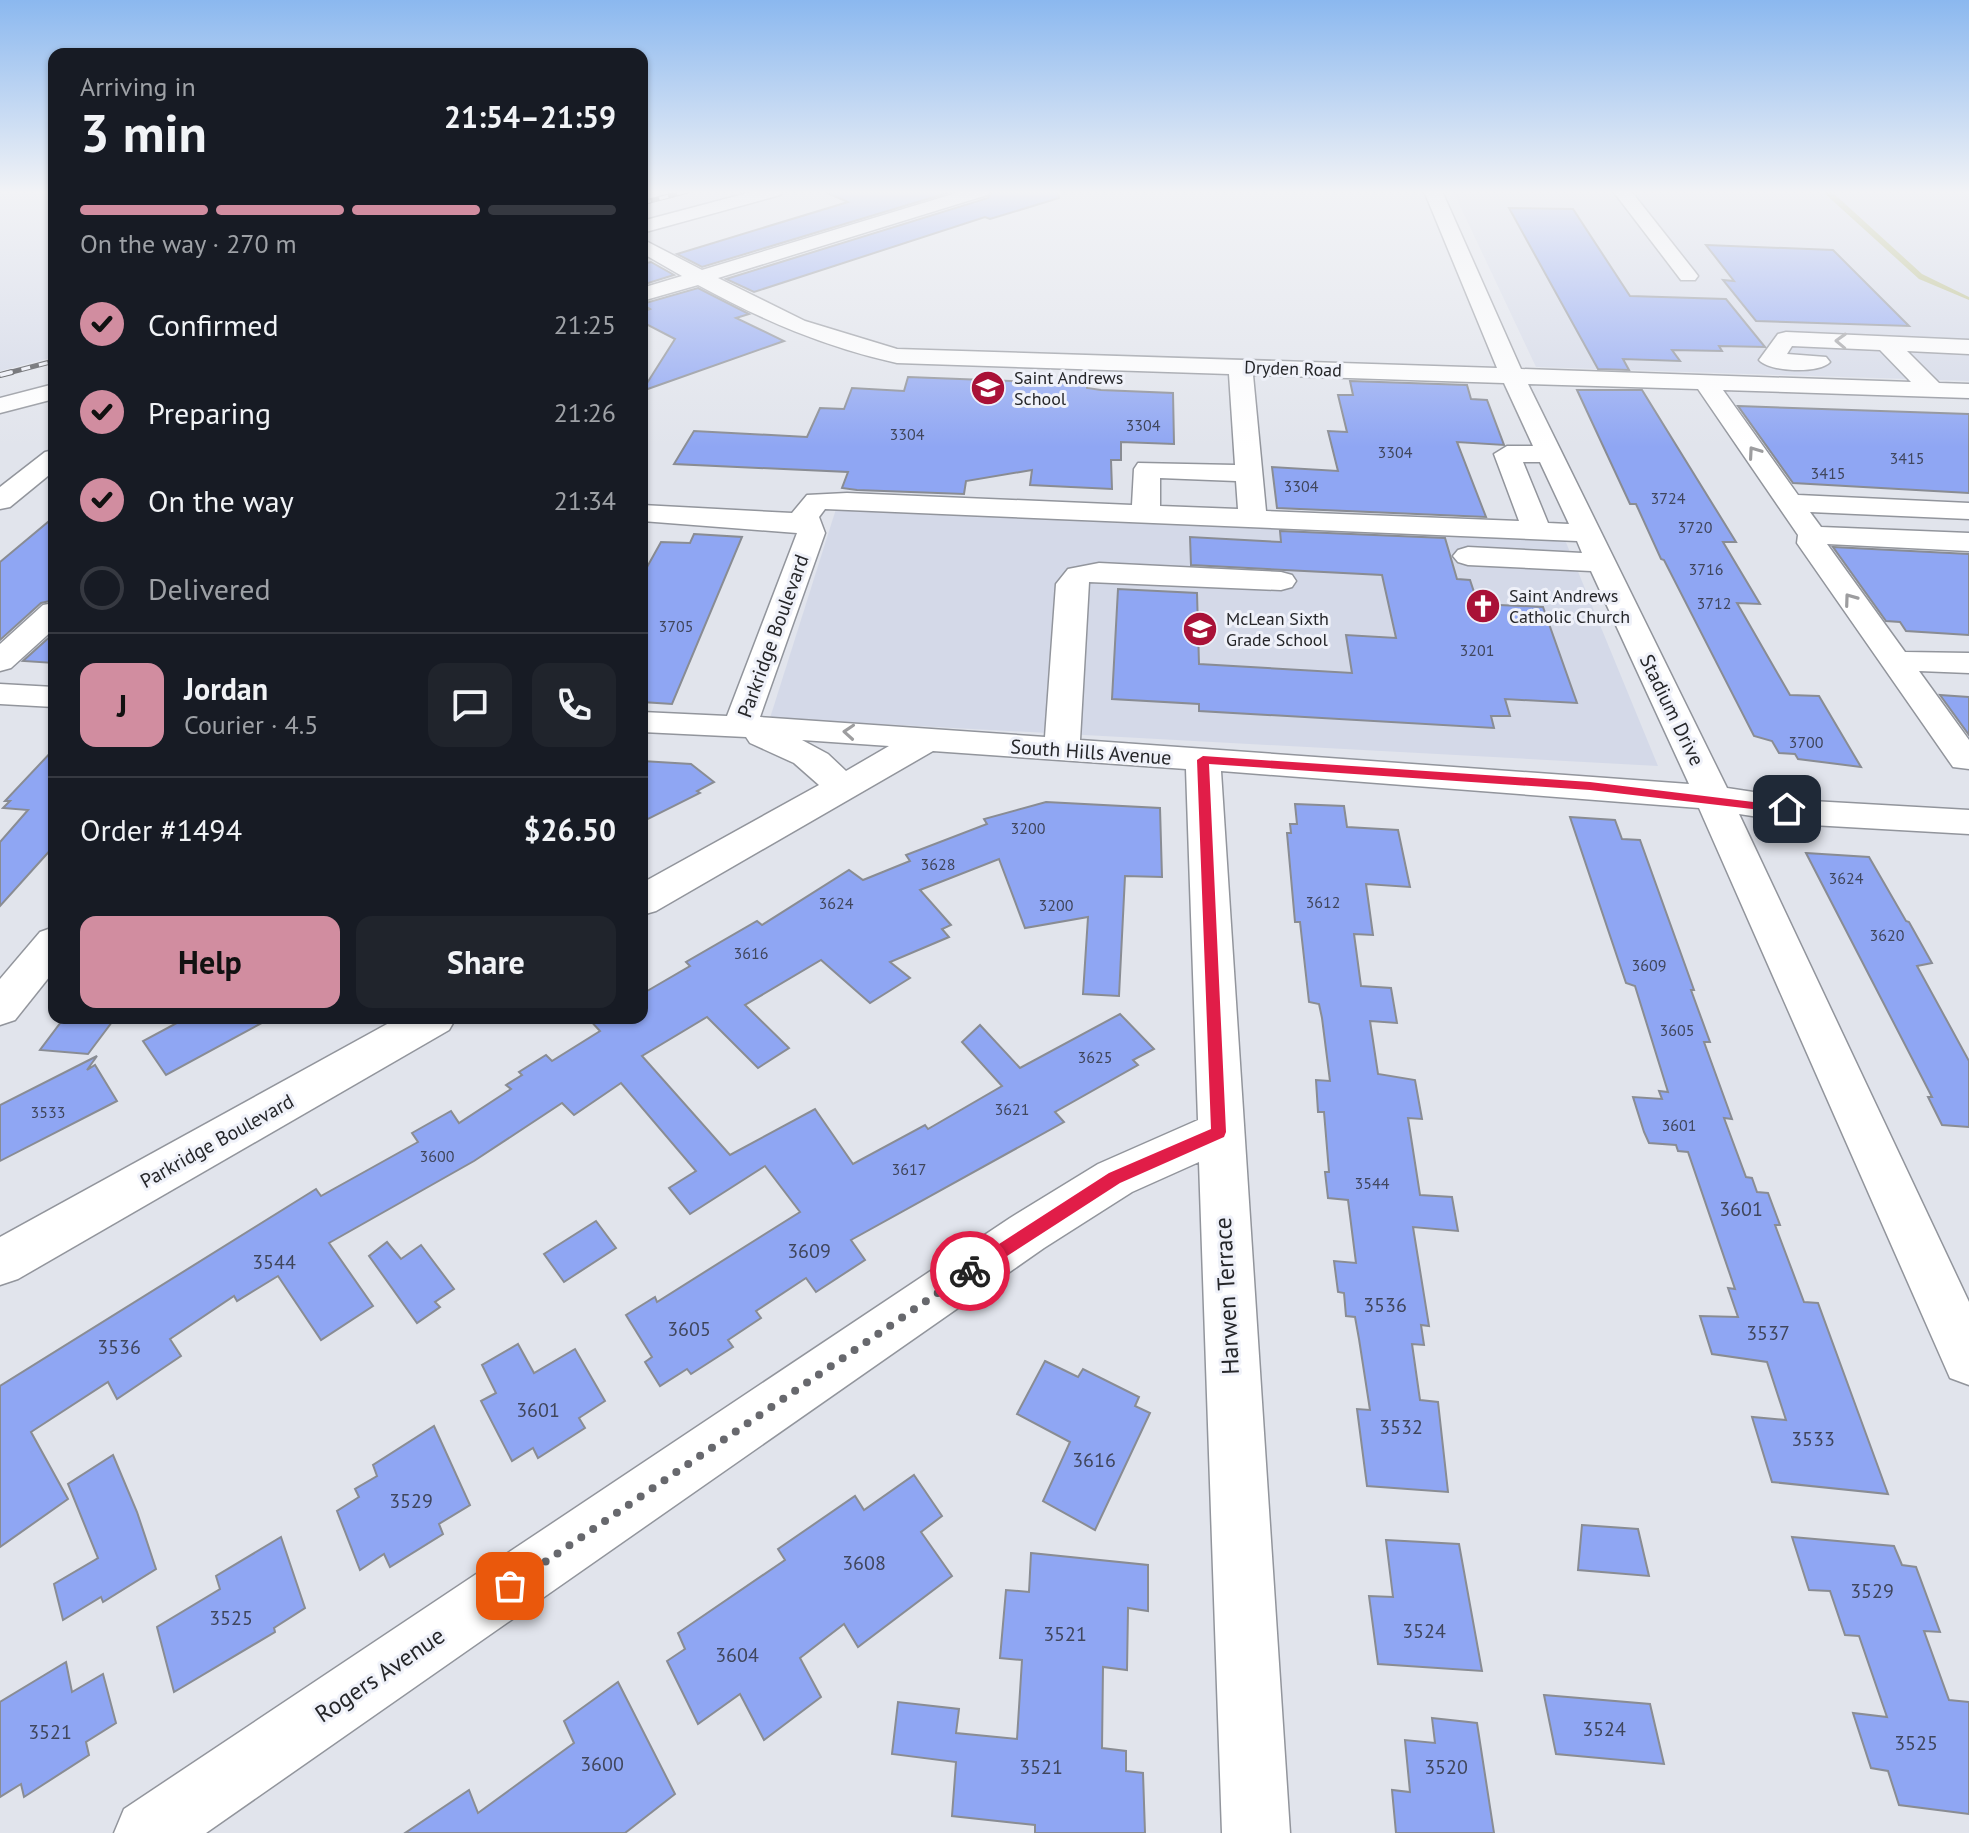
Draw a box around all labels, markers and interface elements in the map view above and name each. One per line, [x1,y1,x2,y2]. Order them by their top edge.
text: Arriving in [80,70,196,103]
text: 21:54–21:59 [444,97,616,136]
text: 3 min [80,99,207,166]
text: On the way · 270 m [80,227,297,260]
icon: check [80,302,124,346]
text: Confirmed [148,305,279,344]
text: 21:25 [554,308,616,341]
one-way arrow [1834,333,1847,350]
street label: Dryden Road [1244,355,1342,382]
place label: Saint Andrews School [1014,366,1123,410]
school or university icon: Saint Andrews School [969,369,1007,407]
icon: check [80,390,124,434]
text: Preparing [148,393,271,432]
text: 21:26 [554,396,616,429]
house number: 3304 [1126,415,1161,435]
house number: 3304 [890,424,925,444]
house number: 3304 [1378,442,1413,462]
one-way arrow [1749,447,1764,461]
house number: 3415 [1890,448,1924,468]
house number: 3415 [1811,463,1845,483]
house number: 3304 [1284,476,1319,496]
icon: check [80,478,124,522]
text: On the way [148,481,294,520]
text: 21:34 [554,484,616,517]
house number: 3724 [1651,488,1686,508]
house number: 3720 [1678,517,1713,537]
street label: Parkridge Boulevard [731,551,815,721]
house number: 3716 [1689,559,1723,579]
text: Delivered [148,569,271,608]
place label: Saint Andrews Catholic Church [1509,584,1630,628]
church icon: Saint Andrews Catholic Church [1464,587,1502,625]
house number: 3712 [1697,593,1731,613]
one-way arrow [1846,593,1860,607]
place label: McLean Sixth Grade School [1226,607,1329,651]
school or university icon: McLean Sixth Grade School [1181,610,1219,648]
house number: 3705 [659,616,693,636]
house number: 3201 [1460,640,1494,660]
street label: Stadium Drive [1634,650,1710,770]
button: chat [428,663,512,747]
button: phone [532,663,616,747]
text: Jordan [184,669,268,708]
text: J [117,686,127,725]
text: Courier · 4.5 [184,708,318,741]
one-way arrow [842,724,855,741]
house number: 3700 [1789,732,1824,752]
street label: South Hills Avenue [1010,733,1172,771]
pin [1753,775,1821,843]
icon: home [1765,787,1809,831]
text: Order #1494 [80,810,242,849]
text: $26.50 [524,810,616,849]
house number: 3200 [1011,818,1046,838]
house number: 3628 [921,854,955,874]
house number: 3624 [1829,868,1864,888]
house number: 3612 [1306,892,1340,912]
house number: 3624 [819,893,854,913]
house number: 3200 [1039,895,1074,915]
button: Help [80,916,340,1008]
button: Share [356,916,616,1008]
house number: 3620 [1870,925,1905,945]
house number: 3616 [734,943,768,963]
house number: 3609 [1632,955,1666,975]
house number: 3605 [1660,1020,1694,1040]
house number: 3625 [1078,1047,1112,1067]
street label: Parkridge Boulevard [136,1088,298,1194]
house number: 3621 [995,1099,1029,1119]
house number: 3533 [31,1102,65,1122]
house number: 3601 [1662,1115,1696,1135]
house number: 3600 [420,1146,455,1166]
house number: 3617 [892,1159,926,1179]
house number: 3544 [1355,1173,1390,1193]
house number: 3601 [1719,1196,1763,1222]
street label: Harwen Terrace [1207,1216,1246,1376]
courier [930,1231,1010,1311]
house number: 3609 [787,1238,831,1264]
house number: 3544 [252,1249,296,1275]
icon: bike [948,1249,992,1293]
house number: 3536 [1363,1292,1407,1318]
house number: 3605 [667,1316,711,1342]
house number: 3537 [1746,1320,1790,1346]
house number: 3536 [97,1334,141,1360]
house number: 3601 [516,1397,560,1423]
house number: 3532 [1379,1414,1423,1440]
house number: 3533 [1791,1426,1835,1452]
house number: 3616 [1072,1447,1116,1473]
house number: 3529 [389,1488,433,1514]
house number: 3608 [842,1550,886,1576]
pin [476,1552,544,1620]
icon: bag [488,1564,532,1608]
house number: 3529 [1850,1578,1894,1604]
house number: 3525 [209,1605,253,1631]
house number: 3524 [1402,1618,1446,1644]
street label: Rogers Avenue [309,1620,451,1729]
house number: 3521 [1043,1621,1087,1647]
house number: 3604 [715,1642,759,1668]
house number: 3524 [1582,1716,1626,1742]
house number: 3521 [28,1719,72,1745]
house number: 3525 [1894,1730,1938,1756]
house number: 3600 [580,1751,624,1777]
house number: 3521 [1019,1754,1063,1780]
house number: 3520 [1424,1754,1468,1780]

